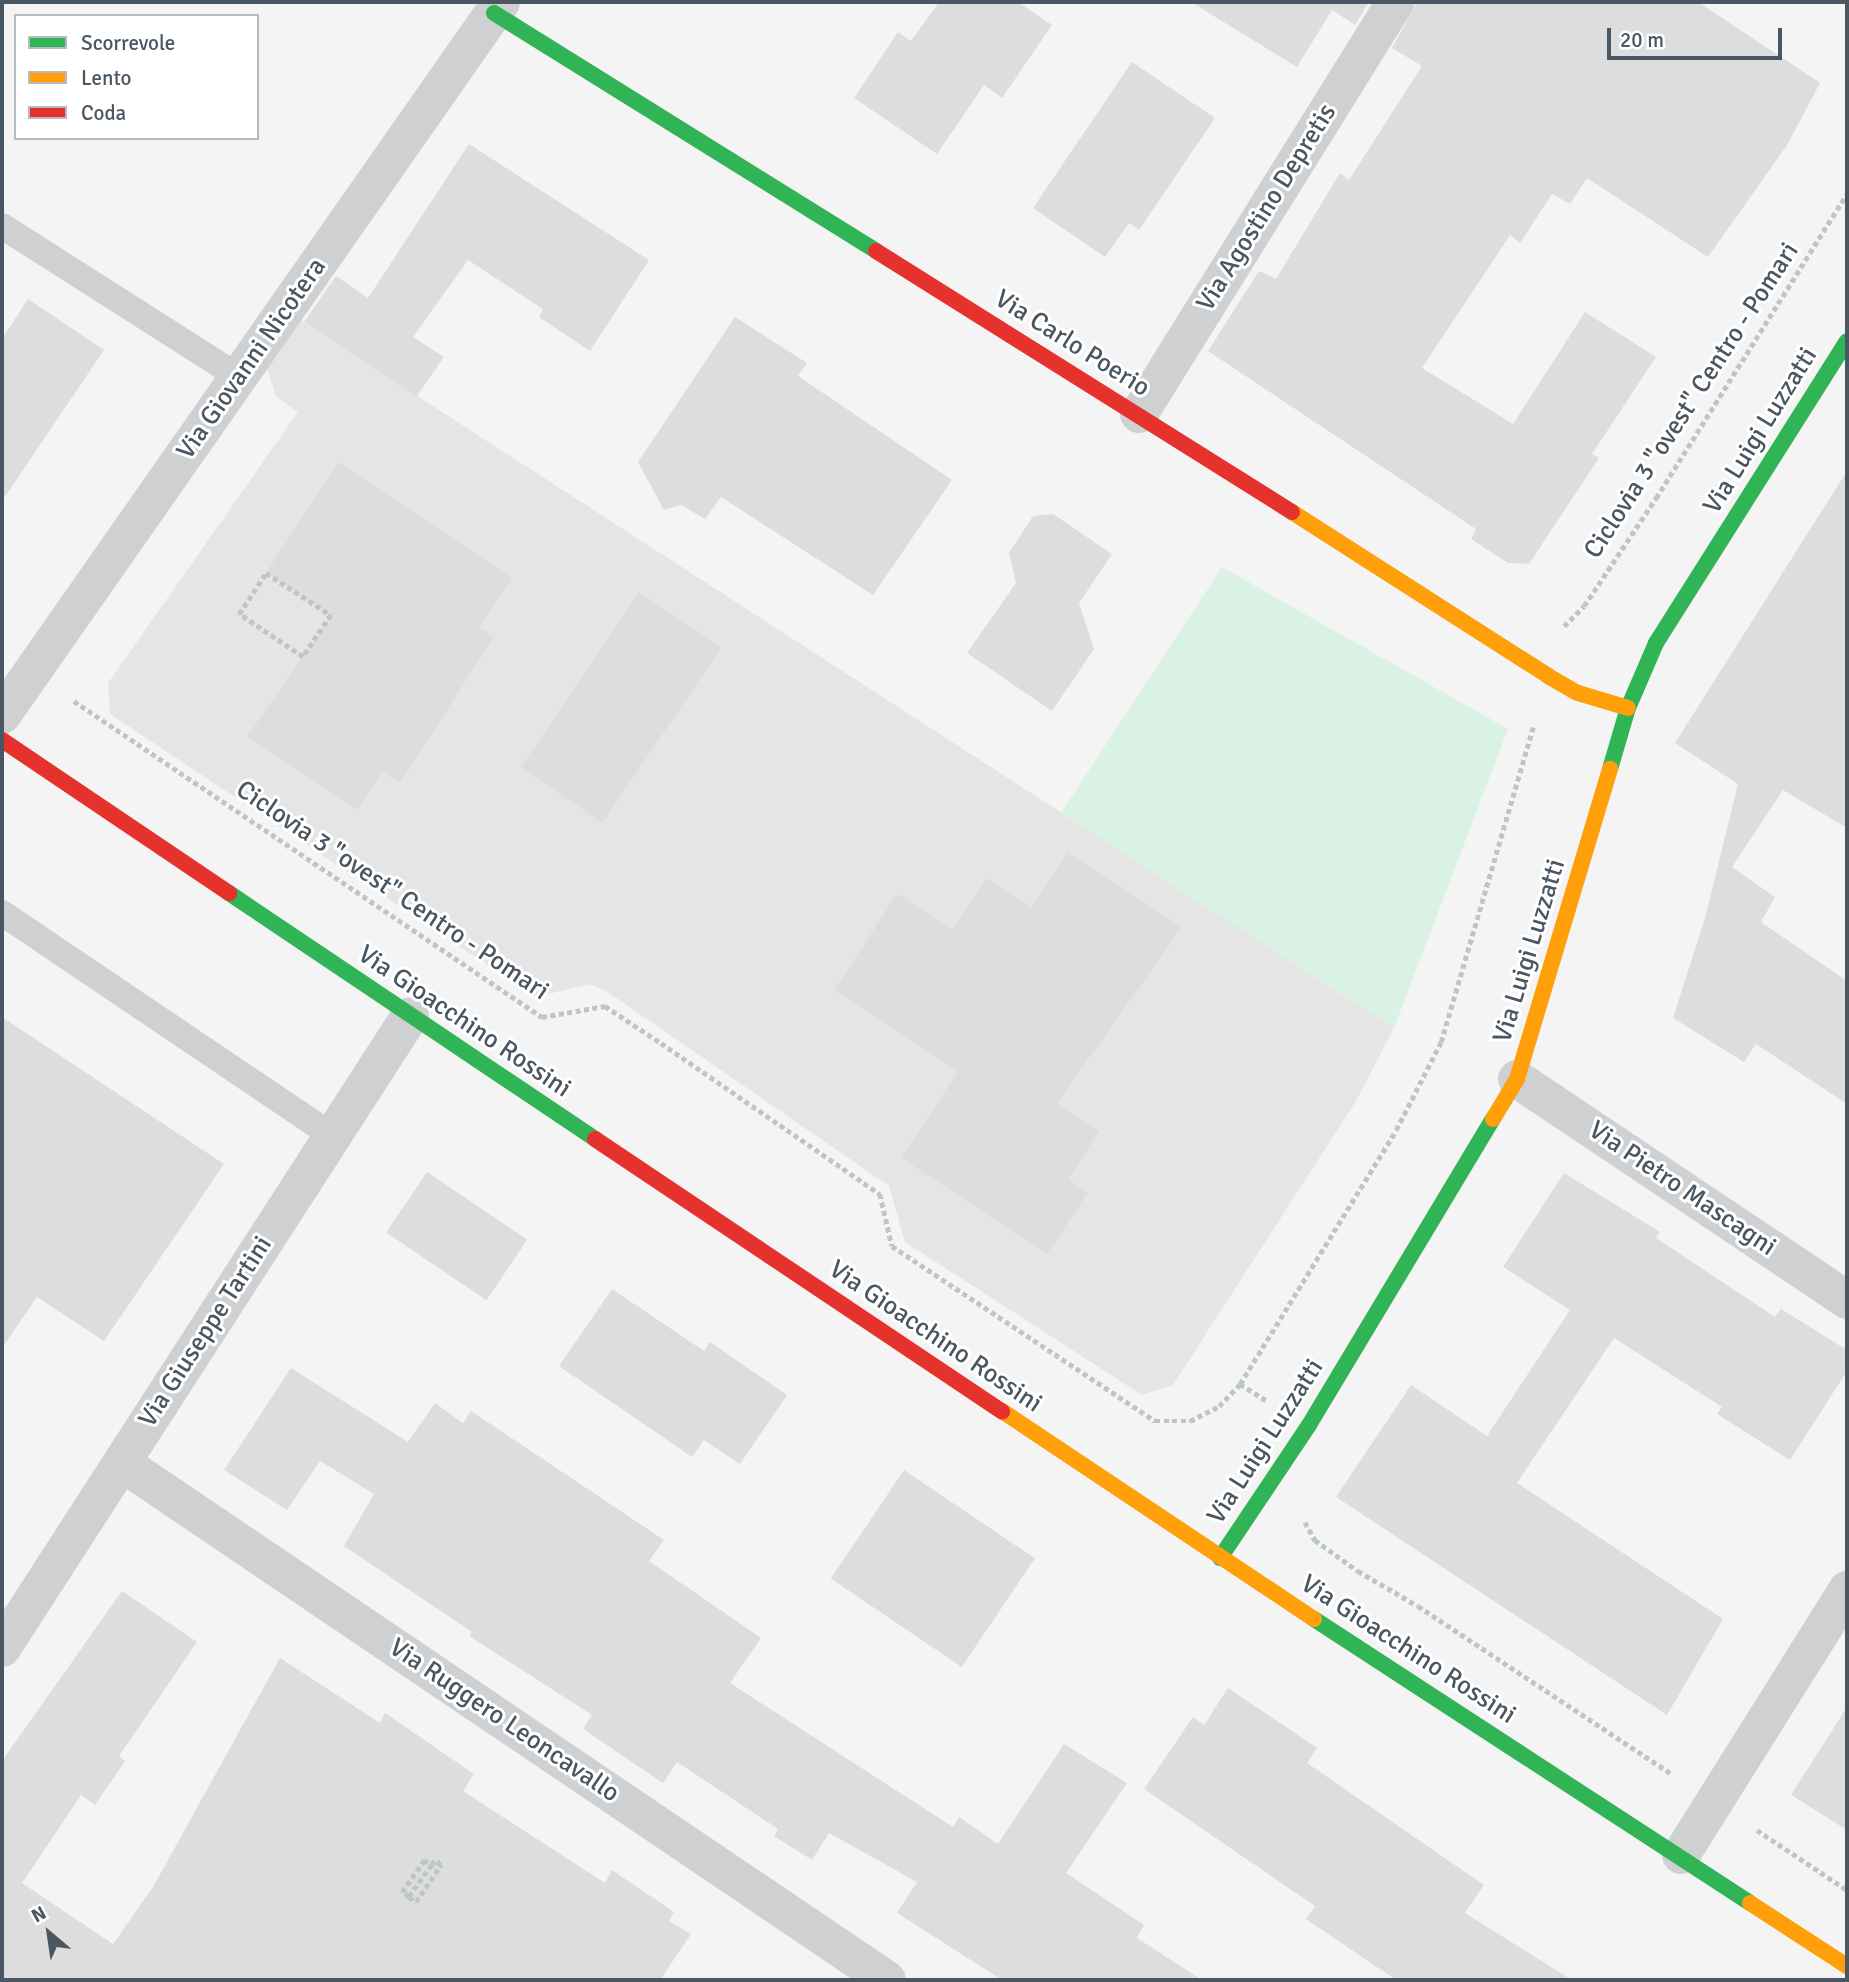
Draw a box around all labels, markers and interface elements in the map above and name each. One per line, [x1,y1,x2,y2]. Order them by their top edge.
legend [14,14,259,140]
scale bar [1611,14,1786,58]
text: 20 m [1620,27,1664,53]
text: Scorrevole [81,30,175,56]
text: Lento [81,65,131,91]
street label: Via Agostino Depretis [1191,99,1343,317]
text: Coda [81,100,126,126]
street label: Ciclovia 3 "ovest" Centro - Pomari [1578,237,1806,565]
street label: Via Giovanni Nicotera [171,252,333,466]
street label: Via Carlo Poerio [989,284,1155,404]
street label: Via Luigi Luzzatti [1697,342,1825,520]
street label: Ciclovia 3 "ovest" Centro - Pomari [230,775,554,1007]
street label: Via Luigi Luzzatti [1487,856,1573,1046]
street label: Via Gioacchino Rossini [352,939,576,1105]
street label: Via Pietro Mascagni [1583,1115,1781,1263]
street label: Via Giuseppe Tartini [133,1231,279,1433]
street label: Via Gioacchino Rossini [823,1254,1047,1420]
street label: Via Luigi Luzzatti [1201,1354,1331,1530]
street label: Via Gioacchino Rossini [1295,1569,1521,1731]
street label: Via Ruggero Leoncavallo [383,1632,625,1810]
north arrow [14,1898,84,1968]
text: N [27,1901,50,1928]

